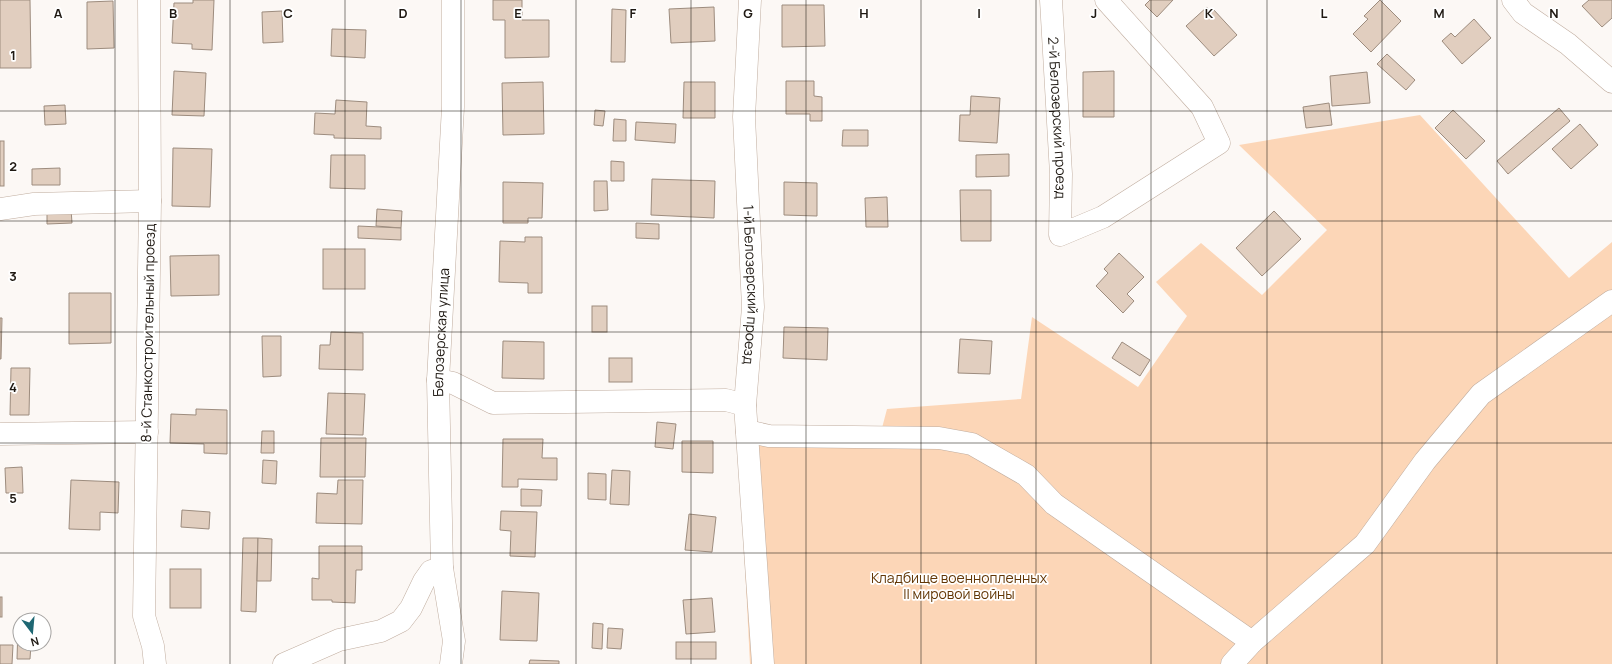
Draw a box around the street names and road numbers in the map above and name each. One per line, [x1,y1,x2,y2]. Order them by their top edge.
street label: 2-й Белозерский проезд [1044,36,1071,199]
street label: 1-й Белозерский проезд [739,204,763,365]
street label: 8-й Станкостроительный проезд [136,223,159,443]
street label: Белозерская улица [428,267,453,397]

